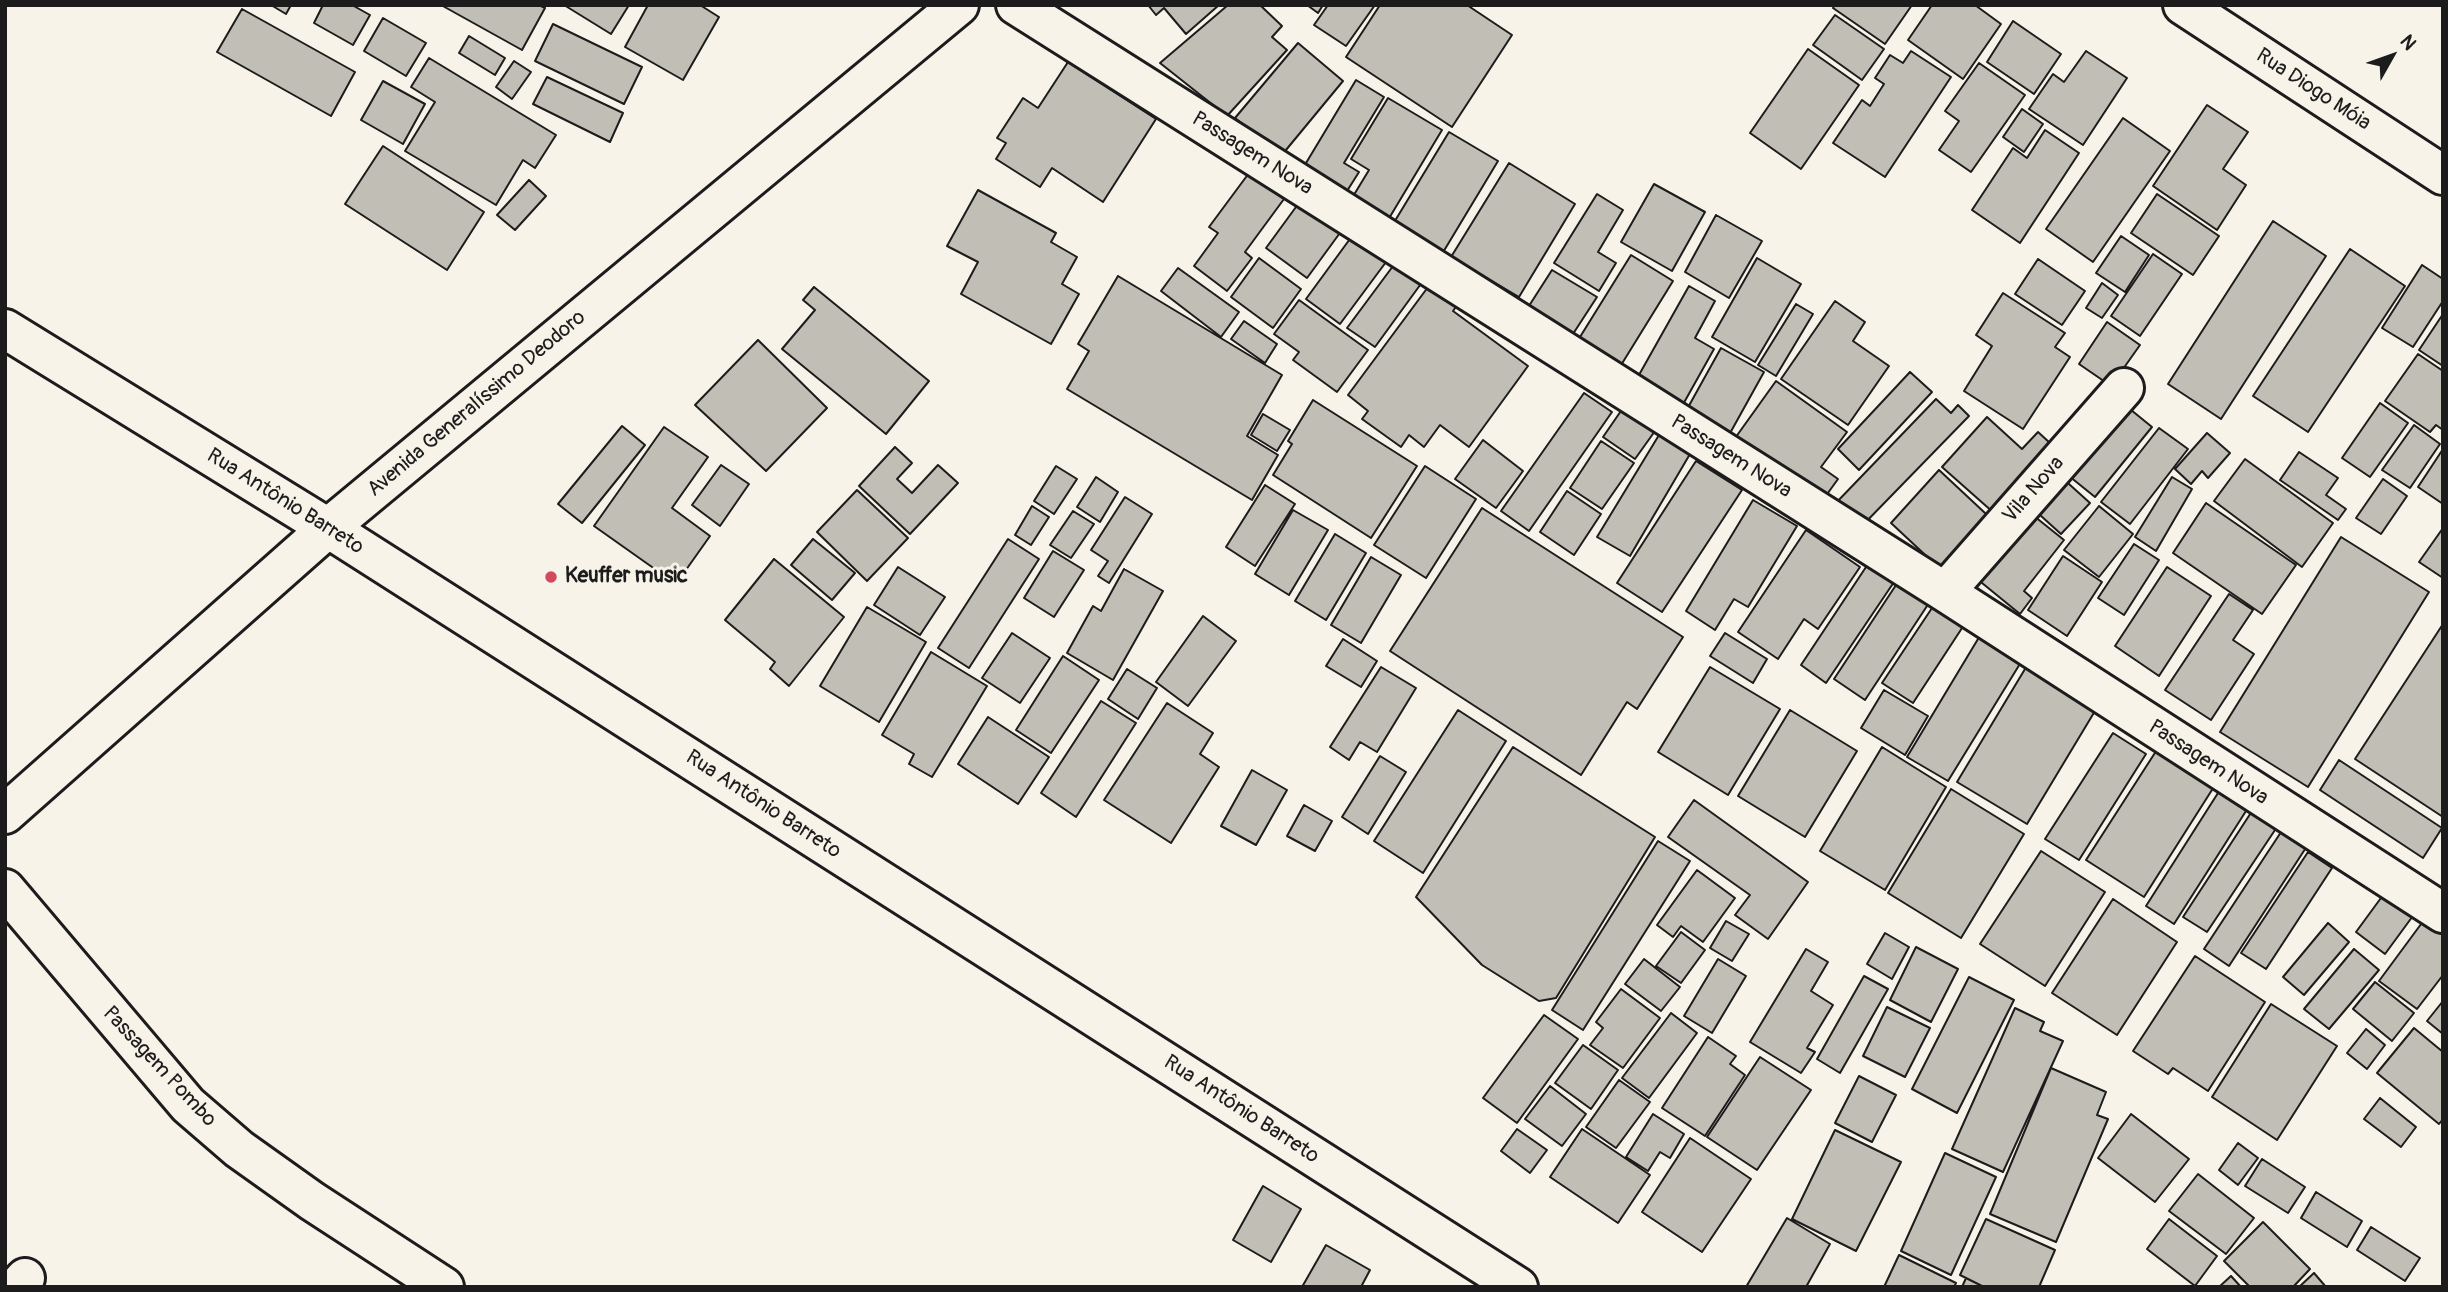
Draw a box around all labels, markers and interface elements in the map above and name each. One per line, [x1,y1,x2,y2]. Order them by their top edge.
north arrow [2357,21,2427,91]
text: N [2395,30,2421,55]
street label: Rua Diogo Móia [2251,44,2375,136]
street label: Passagem Nova [1187,107,1317,201]
street label: Avenida Generalíssimo Deodoro [363,305,591,503]
street label: Passagem Nova [1666,410,1796,504]
street label: Rua Antônio Barreto [202,444,368,560]
street label: Vila Nova [1998,451,2070,529]
place label: Keuffer music [565,564,688,590]
marker: Keuffer music [543,569,559,585]
street label: Passagem Nova [2143,715,2273,811]
street label: Rua Antônio Barreto [681,745,845,865]
street label: Passagem Pombo [97,1002,221,1132]
street label: Rua Antônio Barreto [1159,1050,1323,1170]

